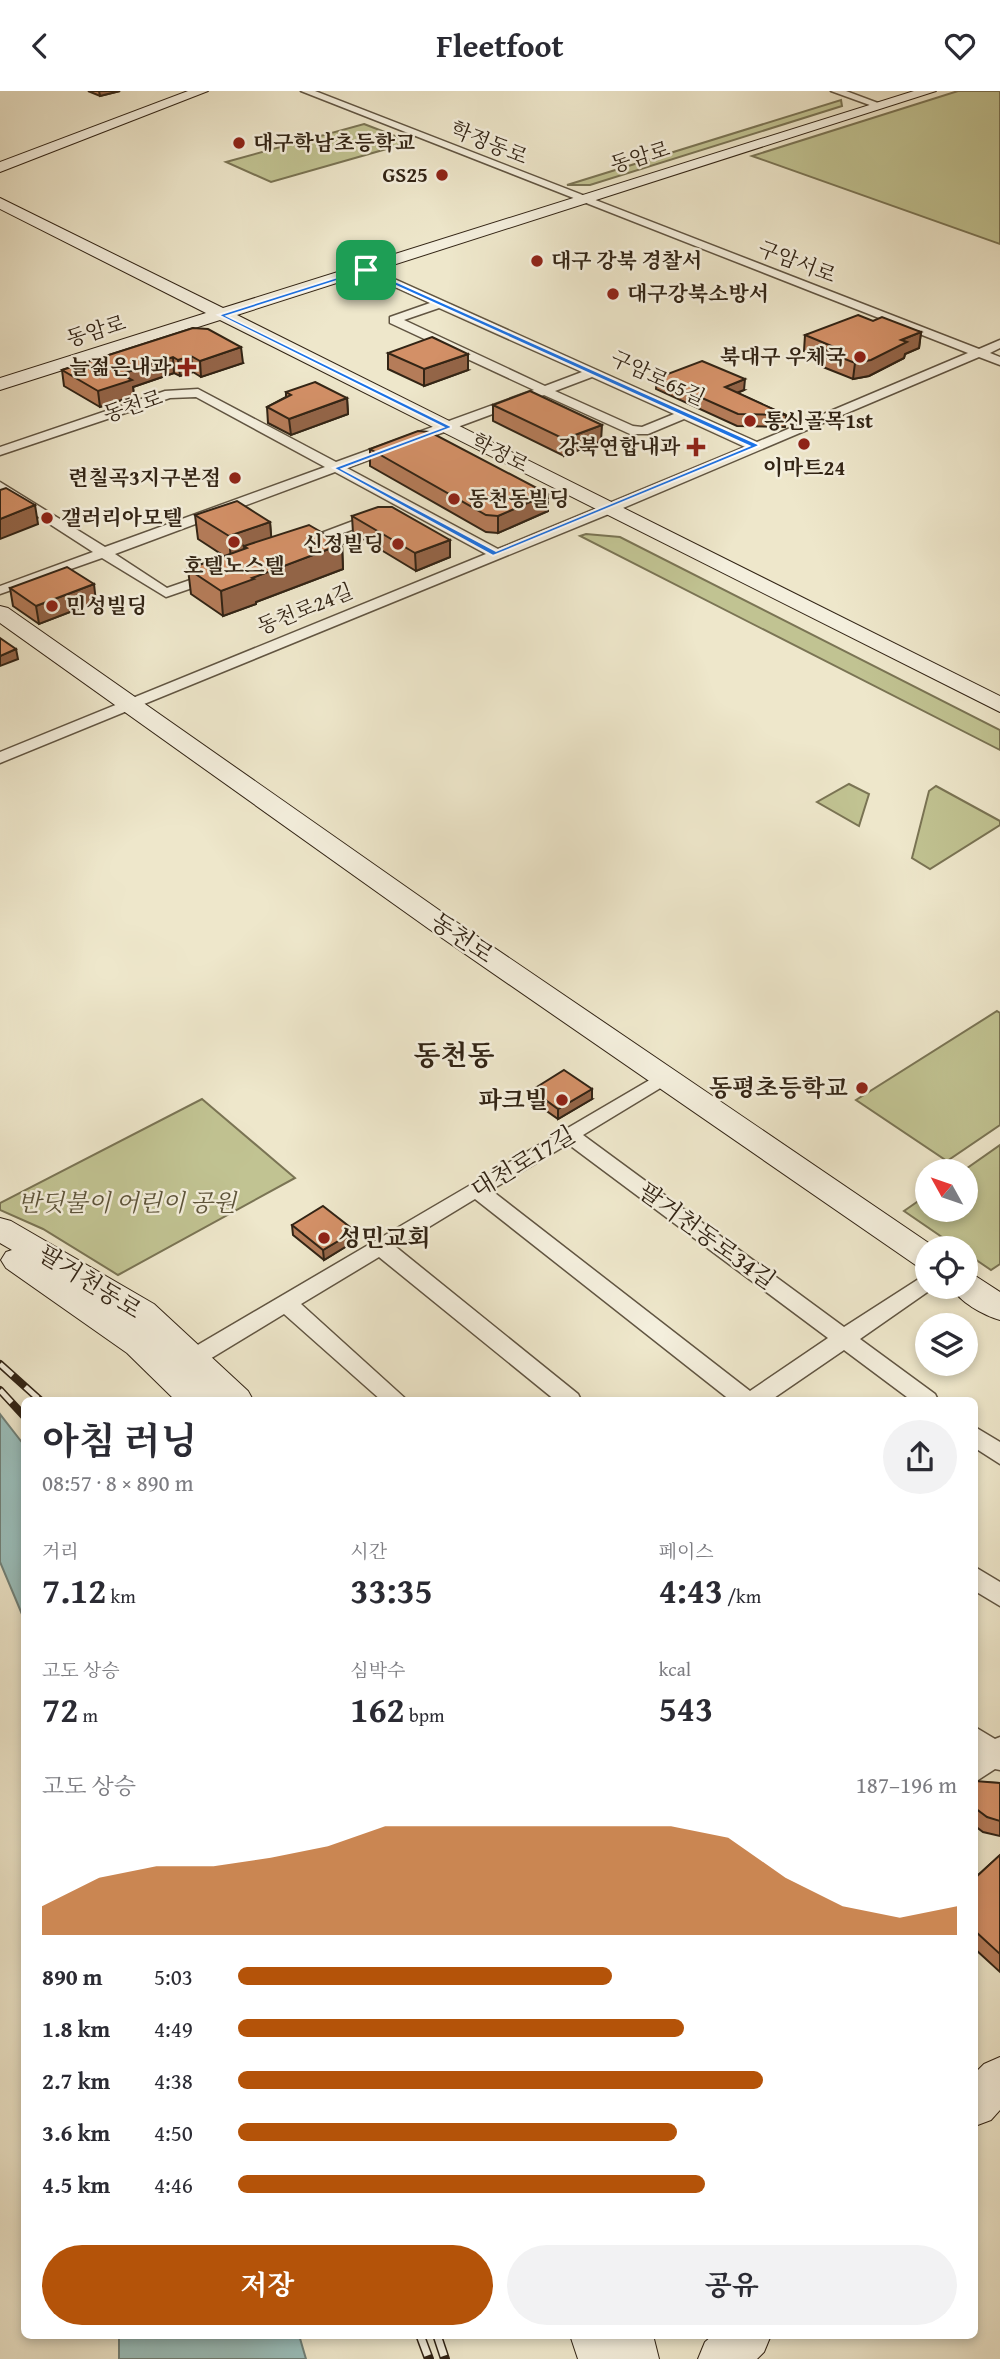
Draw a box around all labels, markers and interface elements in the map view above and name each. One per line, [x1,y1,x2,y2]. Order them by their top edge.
text: Fleetfoot [436,22,564,69]
icon: back [21,27,59,65]
icon: heart [941,27,979,65]
street label: 학정동로 [446,113,533,172]
place label: 대구학남초등학교 [253,127,415,158]
street label: 동암로 [606,133,673,180]
marker: 대구학남초등학교 [231,135,247,151]
place label: GS25 [382,159,428,190]
marker: GS25 [434,167,450,183]
street label: 구암서로 [754,233,841,291]
pin [336,240,396,300]
place label: 대구 강북 경찰서 [551,245,702,276]
icon: arrive [347,251,385,289]
marker: 대구 강북 경찰서 [529,253,545,269]
place label: 대구강북소방서 [627,278,769,309]
marker: 대구강북소방서 [605,286,621,302]
street label: 동암로 [62,307,129,354]
place label: 북대구 우체국 [720,341,846,372]
street label: 구암로65길 [606,342,711,413]
marker: 북대구 우체국 [852,349,868,365]
place label: 늘젊은내과 [70,351,172,382]
marker: 늘젊은내과 [177,357,197,377]
street label: 동천로 [99,381,167,430]
place label: 통신골목1st [764,405,873,436]
marker: 통신골목1st [742,413,758,429]
street label: 학정로 [466,425,534,480]
place label: 강북연합내과 [558,431,681,462]
marker: 이마트24 [796,436,812,452]
marker: 강북연합내과 [686,437,706,457]
place label: 이마트24 [763,452,845,483]
place label: 련칠곡3지구본점 [68,462,221,493]
marker: 련칠곡3지구본점 [227,470,243,486]
place label: 동천동빌딩 [468,483,569,514]
marker: 동천동빌딩 [446,491,462,507]
place label: 갤러리아모텔 [61,502,183,533]
marker: 갤러리아모텔 [39,510,55,526]
place label: 신정빌딩 [303,528,384,559]
marker: 호텔노스텔 [226,534,242,550]
marker: 신정빌딩 [390,536,406,552]
place label: 호텔노스텔 [183,550,285,581]
street label: 동천로24길 [252,575,358,642]
place label: 민성빌딩 [66,590,147,621]
marker: 민성빌딩 [44,598,60,614]
street label: 동천로 [424,904,501,972]
district label: 동천동 [413,1034,495,1075]
place label: 동평초등학교 [709,1070,848,1105]
marker: 동평초등학교 [854,1080,870,1096]
place label: 파크빌 [478,1082,548,1117]
marker: 파크빌 [554,1092,570,1108]
street label: 대천로17길 [464,1117,581,1206]
north arrow [915,1159,978,1221]
map controls [915,1159,978,1376]
street label: 팔거천동로34길 [631,1174,783,1297]
park label: 반딧불이 어린이 공원 [18,1185,238,1220]
place label: 성민교회 [338,1220,431,1255]
marker: 성민교회 [316,1230,332,1246]
street label: 팔거천동로 [32,1236,149,1327]
button: locate [915,1236,978,1299]
button: layers [915,1313,978,1376]
text: 아침 러닝 [42,1412,197,1468]
button: share [883,1420,957,1494]
text: 08:57 · 8 × 890 m [42,1466,194,1499]
text: 거리 [42,1537,79,1565]
text: 시간 [350,1537,387,1565]
text: 페이스 [659,1537,714,1565]
text: 7.12 [42,1565,106,1616]
text: 33:35 [350,1565,433,1616]
text: 4:43 [659,1565,723,1616]
text: km [106,1582,136,1610]
text: /km [723,1582,761,1610]
text: kcal [659,1655,691,1683]
text: 고도 상승 [42,1656,120,1684]
text: 심박수 [350,1656,405,1684]
text: 543 [659,1683,713,1734]
text: 72 [42,1684,78,1735]
text: 162 [350,1684,405,1735]
text: m [78,1701,98,1729]
text: bpm [405,1701,445,1729]
text: 187–196 m [856,1768,957,1801]
text: 고도 상승 [42,1769,136,1802]
text: 890 m [42,1960,103,1993]
text: 5:03 [154,1960,193,1993]
text: 1.8 km [42,2012,110,2045]
text: 4:49 [154,2012,193,2045]
text: 2.7 km [42,2064,110,2097]
text: 4:38 [154,2064,193,2097]
text: 3.6 km [42,2116,110,2149]
text: 4:50 [154,2116,193,2149]
text: 4.5 km [42,2168,110,2201]
text: 4:46 [154,2168,193,2201]
button: 저장 [42,2245,493,2325]
button: 공유 [507,2245,957,2325]

